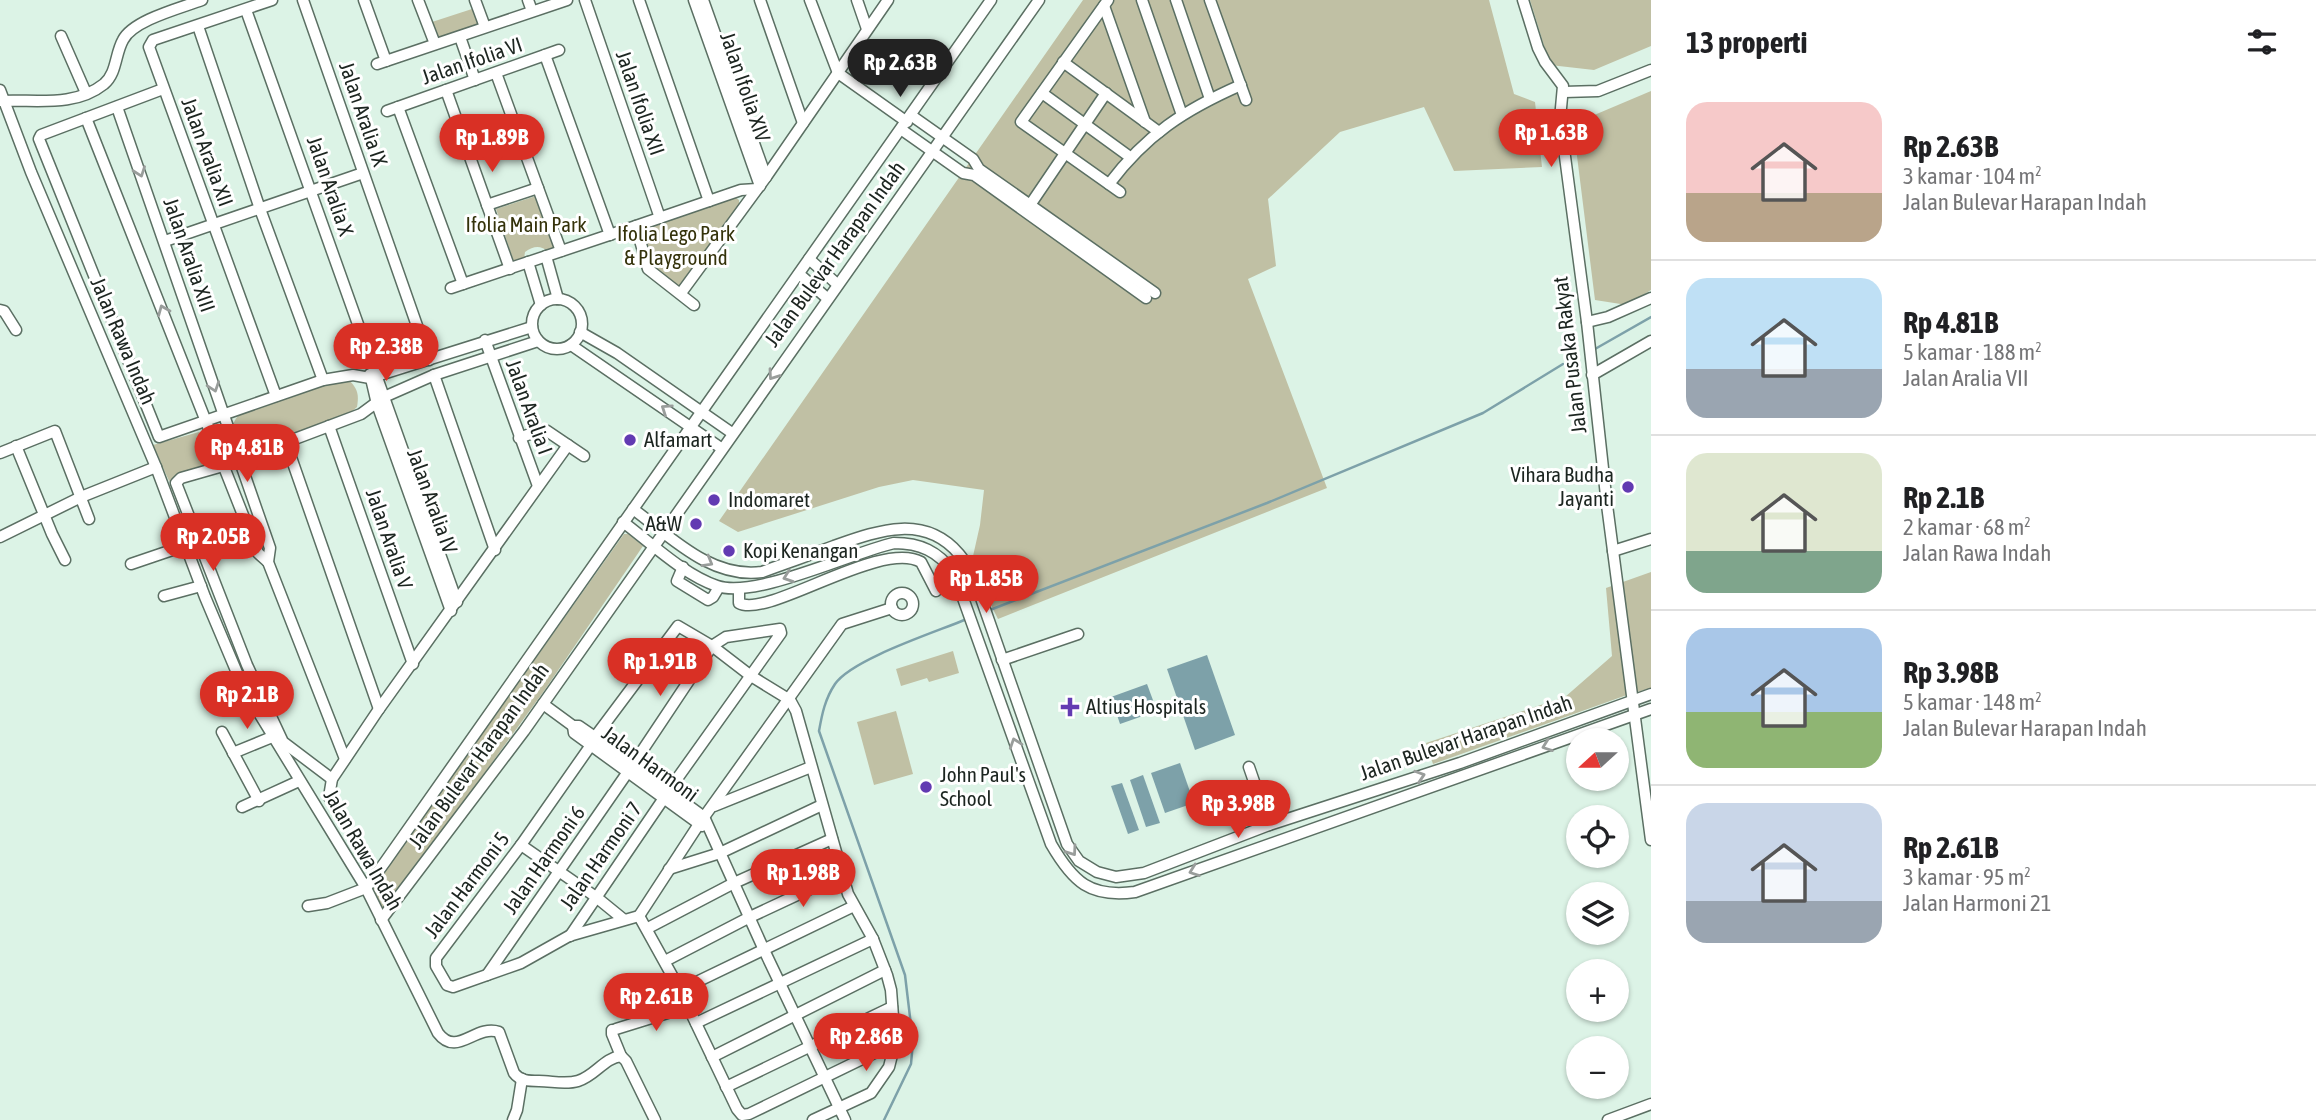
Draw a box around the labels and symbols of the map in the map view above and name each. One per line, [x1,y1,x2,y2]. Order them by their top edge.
street label: Jalan Ifolia XIV [716,29,776,145]
street label: Jalan Ifolia VI [418,32,525,88]
pin: Rp 2.63B [828,40,972,99]
street label: Jalan Ifolia XII [612,47,670,158]
street label: Jalan Aralia IX [335,58,393,169]
street label: Jalan Aralia XII [177,94,239,209]
pin: Rp 1.63B [1479,110,1623,169]
pin: Rp 1.89B [420,114,564,174]
street label: Jalan Aralia X [303,133,359,239]
street label: Jalan Bulevar Harapan Indah [759,156,909,351]
one-way arrow [132,165,146,177]
street label: Jalan Aralia XIII [159,194,221,315]
park label: Ifolia Main Park [466,212,586,236]
park label: Ifolia Lego Park & Playground [617,221,735,269]
street label: Jalan Rawa Indah [86,274,161,408]
street label: Jalan Pusaka Rakyat [1547,275,1591,435]
one-way arrow [157,305,171,317]
pin: Rp 2.38B [314,324,458,383]
street label: Jalan Aralia I [502,356,558,457]
one-way arrow [769,367,781,380]
one-way arrow [206,380,220,392]
one-way arrow [661,405,674,417]
pin: Rp 4.81B [175,424,319,484]
place label: Alfamart [644,427,712,451]
marker: Alfamart [622,432,638,448]
street label: Jalan Aralia IV [403,445,463,557]
place label: Vihara Budha Jayanti [1511,462,1614,510]
marker: Vihara Budha Jayanti [1620,479,1636,495]
street label: Jalan Aralia V [362,486,418,592]
place label: Indomaret [728,487,810,511]
marker: Indomaret [706,492,722,508]
place label: A&W [646,511,683,535]
pin: Rp 2.05B [141,514,285,573]
marker: A&W [688,516,704,532]
place label: Kopi Kenangan [743,538,859,562]
marker: Kopi Kenangan [721,543,737,559]
one-way arrow [701,554,714,567]
pin: Rp 1.85B [914,556,1058,615]
one-way arrow [783,569,795,583]
pin: Rp 1.91B [588,638,732,698]
street label: Jalan Bulevar Harapan Indah [403,658,553,853]
pin: Rp 2.1B [182,672,312,731]
street label: Jalan Bulevar Harapan Indah [1356,689,1575,785]
place label: Altius Hospitals [1086,694,1206,718]
marker: Altius Hospitals [1060,697,1080,717]
street label: Jalan Harmoni [598,720,703,806]
north arrow [1566,728,1629,791]
one-way arrow [1009,737,1023,750]
one-way arrow [1542,738,1554,752]
place label: John Paul's School [940,762,1026,810]
one-way arrow [1414,770,1426,784]
marker: John Paul's School [918,779,934,795]
pin: Rp 3.98B [1166,780,1310,840]
street label: Jalan Rawa Indah [320,785,408,914]
street label: Jalan Harmoni 7 [554,797,646,914]
street label: Jalan Harmoni 6 [497,801,589,918]
street label: Jalan Harmoni 5 [419,827,514,942]
one-way arrow [1064,843,1076,856]
pin: Rp 1.98B [731,850,875,909]
one-way arrow [1189,863,1201,877]
pin: Rp 2.61B [584,974,728,1033]
pin: Rp 2.86B [794,1014,938,1073]

